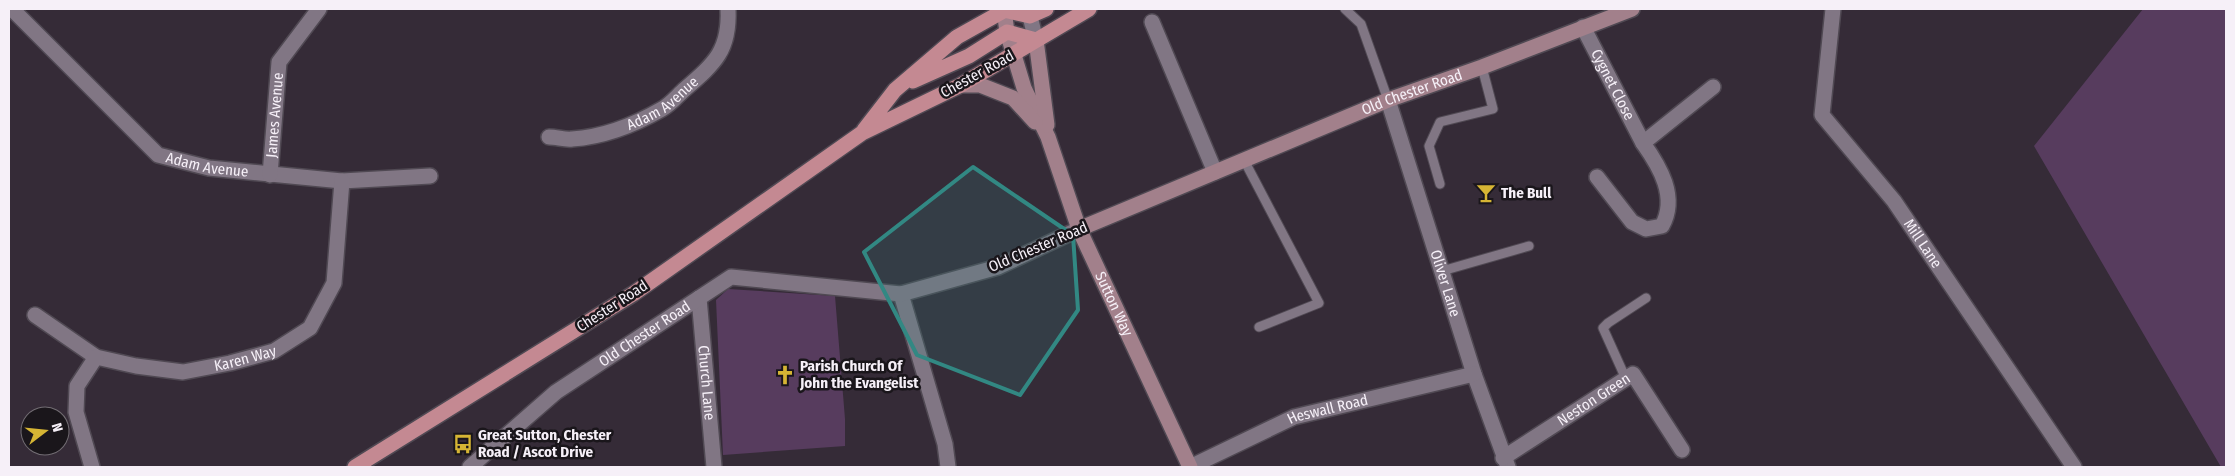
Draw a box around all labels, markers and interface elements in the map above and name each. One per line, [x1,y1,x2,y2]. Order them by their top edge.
street label: Chester Road [937,46,1017,102]
street label: Cygnet Close [1587,46,1639,123]
street label: Old Chester Road [1359,66,1465,119]
street label: James Avenue [262,72,287,159]
street label: Adam Avenue [624,73,702,134]
street label: Adam Avenue [164,148,249,181]
bar icon: The Bull [1475,182,1497,204]
place label: The Bull [1501,184,1552,202]
street label: Mill Lane [1900,216,1946,271]
street label: Old Chester Road [986,218,1090,276]
street label: Oliver Lane [1427,247,1464,319]
street label: Sutton Way [1091,269,1137,339]
street label: Chester Road [573,276,651,336]
street label: Old Chester Road [595,297,694,371]
street label: Karen Way [213,342,278,375]
street label: Church Lane [694,344,719,421]
place label: Parish Church Of John the Evangelist [799,357,919,392]
church icon: Parish Church Of John the Evangelist [774,364,796,386]
street label: Neston Green [1554,369,1634,430]
street label: Heswall Road [1284,391,1370,428]
north arrow [20,406,70,456]
text: N [48,421,66,434]
place label: Great Sutton, Chester Road / Ascot Drive [478,426,612,461]
bus stop icon: Great Sutton, Chester Road / Ascot Drive [452,433,474,455]

